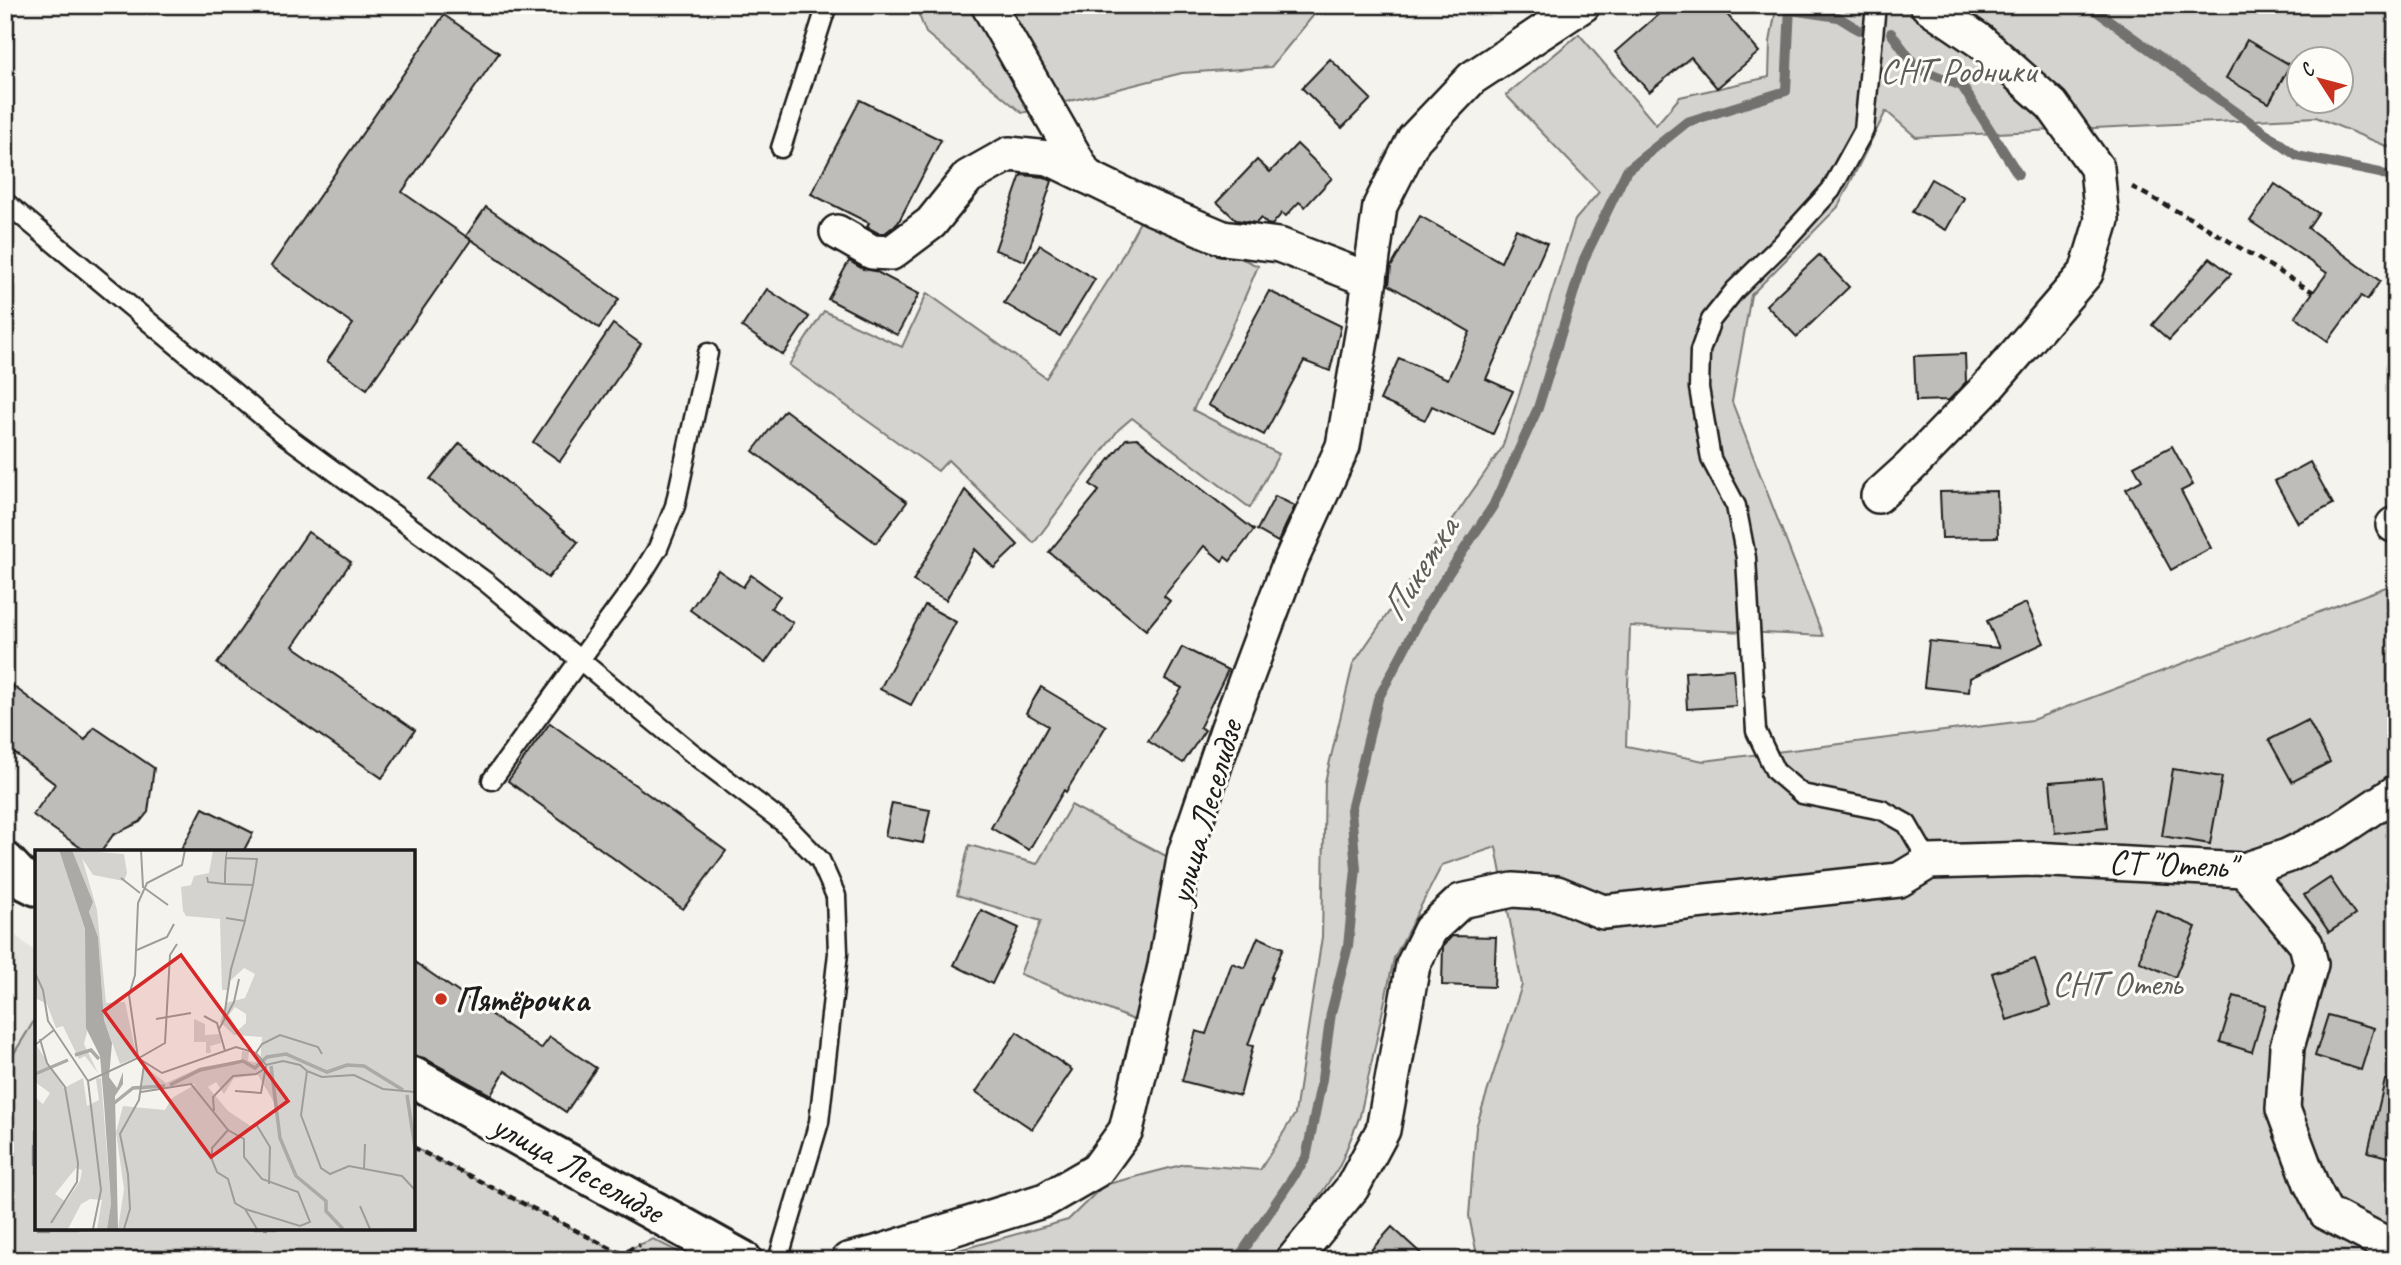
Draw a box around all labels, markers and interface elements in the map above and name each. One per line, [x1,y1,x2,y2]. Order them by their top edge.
north arrow [2286,46,2356,116]
park label: СНТ Родники [1880,48,2039,93]
text: С [2295,58,2321,81]
water label: Пикетка [1369,505,1471,629]
street label: улица Леселидзе [1157,712,1253,911]
street label: СТ "Отель" [2108,839,2243,889]
inset map [35,850,415,1230]
park label: СНТ Отель [2052,961,2184,1006]
place label: Пятёрочка [455,977,592,1022]
marker: Пятёрочка [433,991,449,1007]
street label: улица Леселидзе [483,1102,674,1235]

